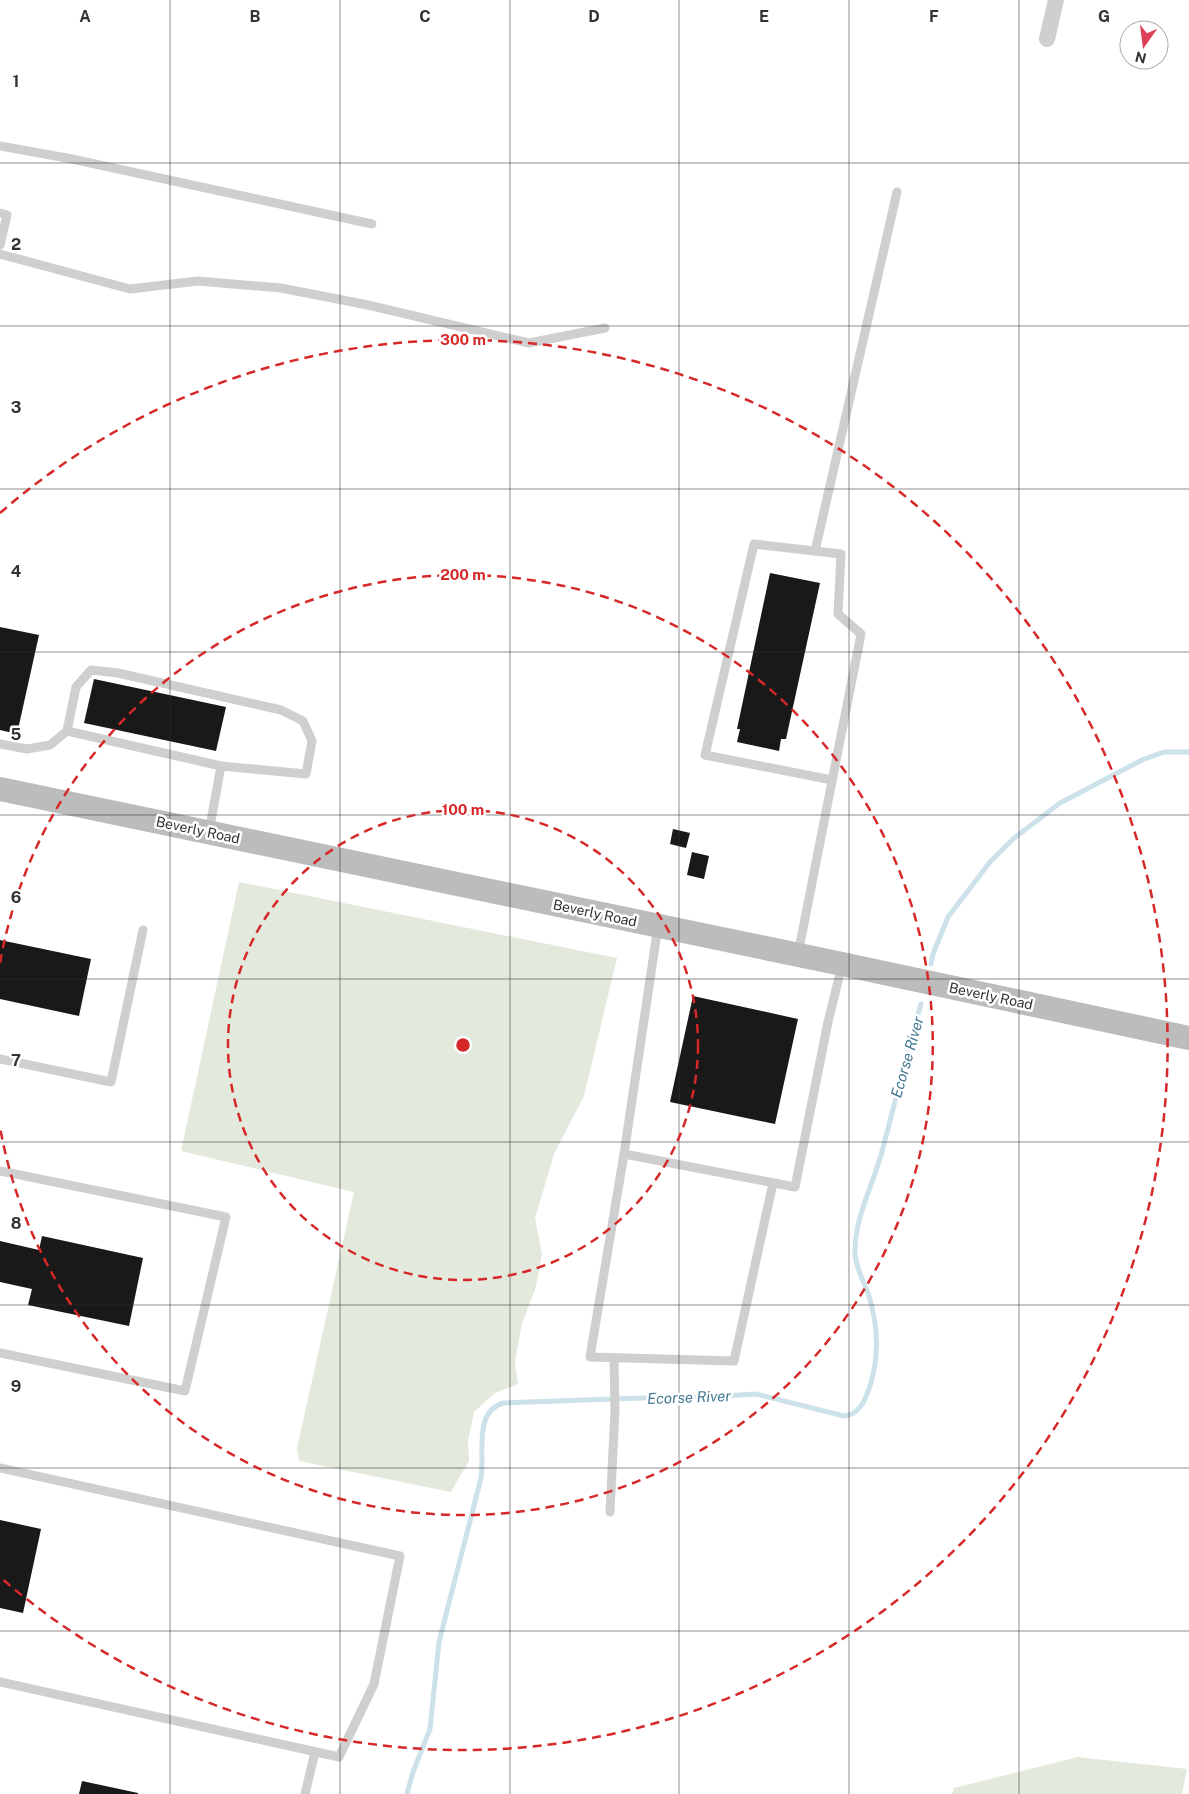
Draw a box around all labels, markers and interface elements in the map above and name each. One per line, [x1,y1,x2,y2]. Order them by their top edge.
text: A [79,7,91,26]
text: B [250,7,261,26]
text: C [419,7,431,26]
text: D [588,7,600,26]
text: E [759,7,769,26]
text: F [929,7,939,26]
text: G [1098,7,1110,26]
north arrow [1119,20,1169,70]
text: N [1134,49,1148,67]
text: 1 [13,72,19,91]
text: 2 [11,235,21,254]
text: 300 m [440,331,486,348]
text: 3 [11,398,21,417]
text: 4 [11,562,22,581]
text: 200 m [440,566,486,583]
text: 5 [11,725,22,744]
text: 100 m [442,801,484,818]
street label: Beverly Road [155,813,241,847]
text: 6 [11,888,21,907]
street label: Beverly Road [552,896,638,930]
street label: Beverly Road [948,979,1034,1013]
water label: Ecorse River [887,1014,927,1100]
centre of rings [454,1036,472,1054]
text: 7 [11,1051,21,1070]
text: 8 [11,1214,22,1233]
text: 9 [11,1377,21,1396]
water label: Ecorse River [647,1387,731,1407]

